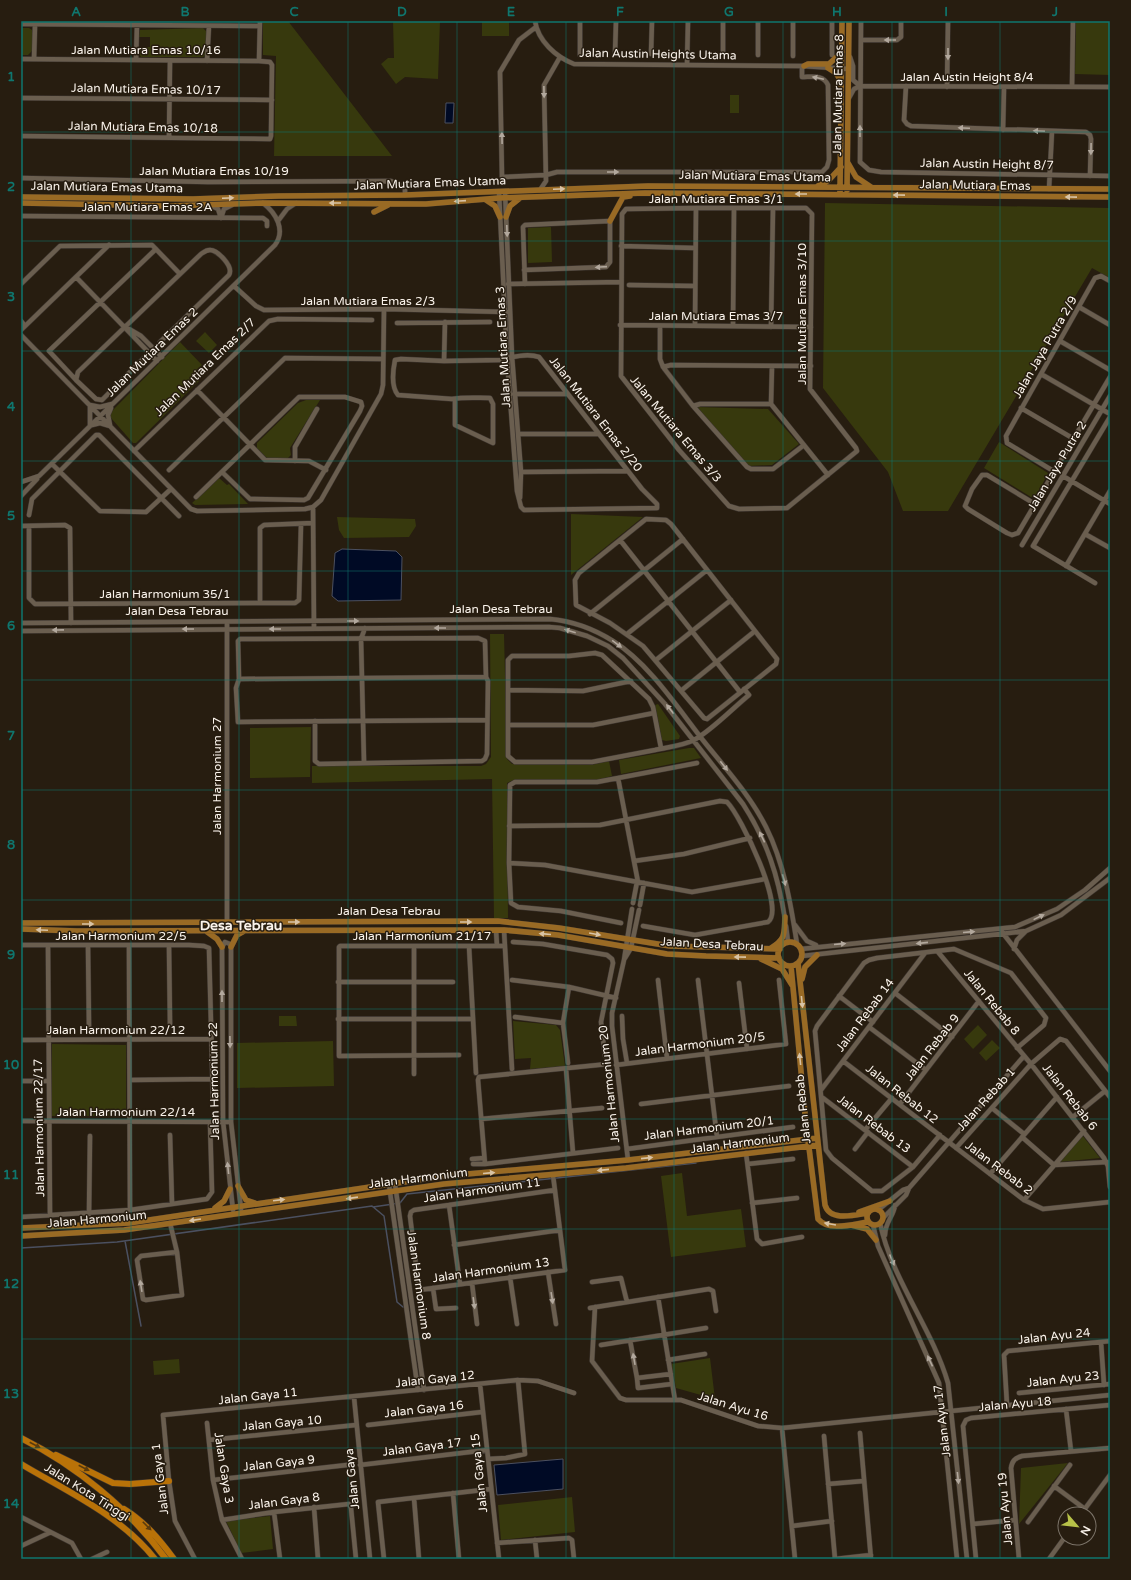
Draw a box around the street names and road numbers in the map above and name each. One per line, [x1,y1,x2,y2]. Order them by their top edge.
street label: Jalan Mutiara Emas 8 [830,34,846,156]
street label: Jalan Mutiara Emas 10/16 [71,43,221,57]
street label: Jalan Austin Heights Utama [579,46,737,62]
street label: Jalan Austin Height 8/4 [900,70,1034,84]
street label: Jalan Mutiara Emas 10/17 [71,81,221,97]
street label: Jalan Mutiara Emas 10/18 [68,119,218,135]
street label: Jalan Austin Height 8/7 [920,156,1054,172]
street label: Jalan Mutiara Emas 10/19 [139,164,289,178]
street label: Jalan Mutiara Emas Utama [679,168,831,184]
street label: Jalan Mutiara Emas Utama [354,173,506,193]
street label: Jalan Mutiara Emas [919,177,1031,193]
street label: Jalan Mutiara Emas Utama [31,179,183,195]
street label: Jalan Mutiara Emas 3/1 [649,192,783,206]
street label: Jalan Mutiara Emas 2A [82,200,212,214]
street label: Jalan Mutiara Emas 3/10 [795,242,809,385]
street label: Jalan Mutiara Emas 3 [493,286,513,408]
street label: Jalan Jaya Putra 2/9 [1010,293,1080,401]
street label: Jalan Mutiara Emas 2/3 [301,294,435,308]
street label: Jalan Mutiara Emas 2 [103,305,201,399]
street label: Jalan Mutiara Emas 3/7 [649,309,783,323]
street label: Jalan Mutiara Emas 2/7 [152,315,258,419]
street label: Jalan Mutiara Emas 2/20 [547,354,646,475]
street label: Jalan Mutiara Emas 3/3 [627,373,725,485]
street label: Jalan Jaya Putra 2 [1025,418,1089,514]
street label: Jalan Harmonium 35/1 [100,587,230,601]
street label: Jalan Desa Tebrau [449,602,553,616]
street label: Jalan Desa Tebrau [125,604,229,618]
street label: Jalan Harmonium 27 [210,717,224,835]
street label: Jalan Desa Tebrau [337,904,441,918]
street label: Jalan Harmonium 22/5 [56,929,186,943]
street label: Jalan Harmonium 21/17 [353,929,491,943]
street label: Jalan Desa Tebrau [660,934,764,954]
street label: Jalan Rebab 8 [961,966,1023,1038]
street label: Jalan Rebab 14 [833,975,897,1054]
street label: Jalan Rebab 9 [902,1011,962,1083]
street label: Jalan Harmonium 22 [206,1022,222,1140]
street label: Jalan Harmonium 22/12 [47,1023,185,1037]
street label: Jalan Harmonium 20 [596,1024,622,1143]
street label: Jalan Harmonium 20/5 [634,1029,766,1059]
street label: Jalan Harmonium 22/17 [31,1059,47,1197]
street label: Jalan Rebab 12 [863,1061,941,1127]
street label: Jalan Rebab 6 [1040,1061,1100,1133]
street label: Jalan Rebab 1 [954,1064,1018,1134]
street label: Jalan Rebab [792,1074,814,1144]
street label: Jalan Rebab 13 [835,1092,913,1156]
street label: Jalan Harmonium 22/14 [57,1105,196,1119]
street label: Jalan Harmonium 20/1 [643,1113,775,1143]
street label: Jalan Harmonium [690,1130,790,1156]
street label: Jalan Rebab 2 [963,1138,1035,1198]
street label: Jalan Harmonium [368,1165,468,1191]
street label: Jalan Harmonium 11 [423,1175,541,1205]
street label: Jalan Harmonium [47,1208,147,1230]
street label: Jalan Harmonium 8 [404,1229,434,1341]
street label: Jalan Harmonium 13 [432,1255,550,1285]
street label: Jalan Ayu 24 [1017,1325,1091,1347]
street label: Jalan Gaya 12 [395,1368,475,1390]
street label: Jalan Ayu 23 [1026,1368,1100,1390]
street label: Jalan Ayu 17 [931,1384,953,1458]
street label: Jalan Gaya 11 [218,1385,298,1407]
street label: Jalan Ayu 16 [696,1389,770,1423]
street label: Jalan Ayu 18 [978,1394,1052,1414]
street label: Jalan Gaya 16 [384,1398,464,1420]
street label: Jalan Gaya 10 [242,1413,323,1433]
street label: Jalan Gaya 3 [211,1431,237,1505]
street label: Jalan Gaya 15 [468,1433,490,1513]
street label: Jalan Gaya 17 [382,1435,462,1459]
street label: Jalan Gaya 1 [149,1442,171,1516]
street label: Jalan Gaya [342,1448,362,1510]
street label: Jalan Gaya 9 [242,1452,316,1474]
street label: Jalan Kota Tinggi [42,1460,132,1524]
street label: Jalan Ayu 19 [995,1472,1015,1546]
street label: Jalan Gaya 8 [247,1490,321,1512]

